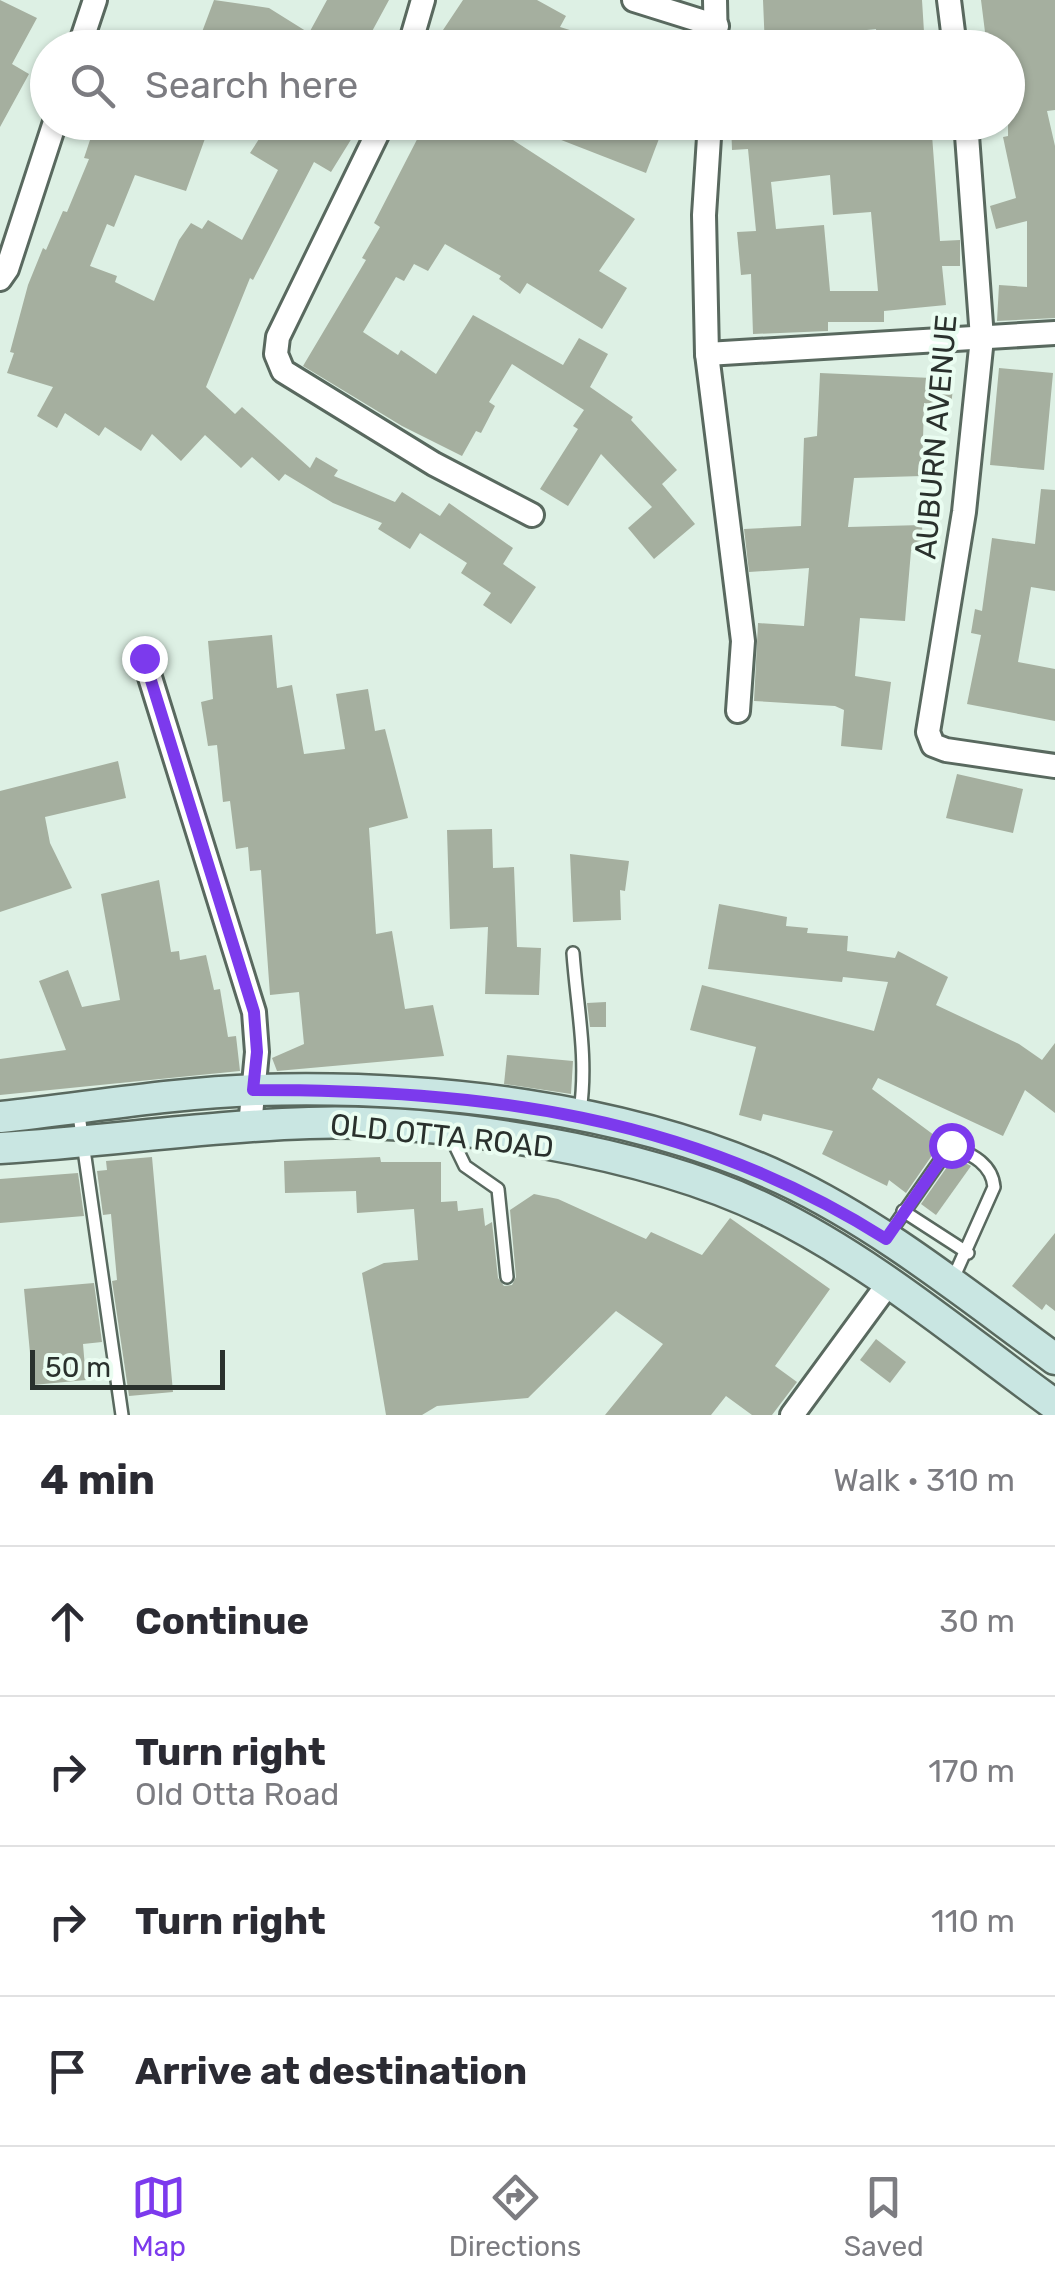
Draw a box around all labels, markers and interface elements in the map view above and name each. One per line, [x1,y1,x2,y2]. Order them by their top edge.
search box [30,30,1025,140]
icon: search [65,58,120,113]
text: Search here [145,62,358,108]
street label: AUBURN AVENUE [907,313,965,561]
route end [122,636,168,682]
street label: OLD OTTA ROAD [328,1106,556,1166]
route start [929,1123,975,1169]
scale bar [30,1345,225,1390]
text: 50 m [45,1351,111,1384]
text: 4 min [40,1455,155,1505]
text: Walk · 310 m [833,1461,1015,1499]
icon: ahead [40,1594,95,1649]
text: Continue [135,1598,309,1644]
text: 30 m [939,1602,1015,1640]
text: Turn right [135,1729,326,1775]
icon: right [40,1744,95,1799]
text: 170 m [928,1752,1015,1790]
text: Old Otta Road [135,1775,339,1813]
icon: right [40,1894,95,1949]
text: Turn right [135,1898,326,1944]
text: 110 m [931,1902,1015,1940]
icon: arrive [40,2044,95,2099]
text: Arrive at destination [135,2048,527,2094]
tab: Map [131,2170,186,2263]
tab: Directions [449,2170,581,2263]
tab: Saved [844,2170,924,2263]

